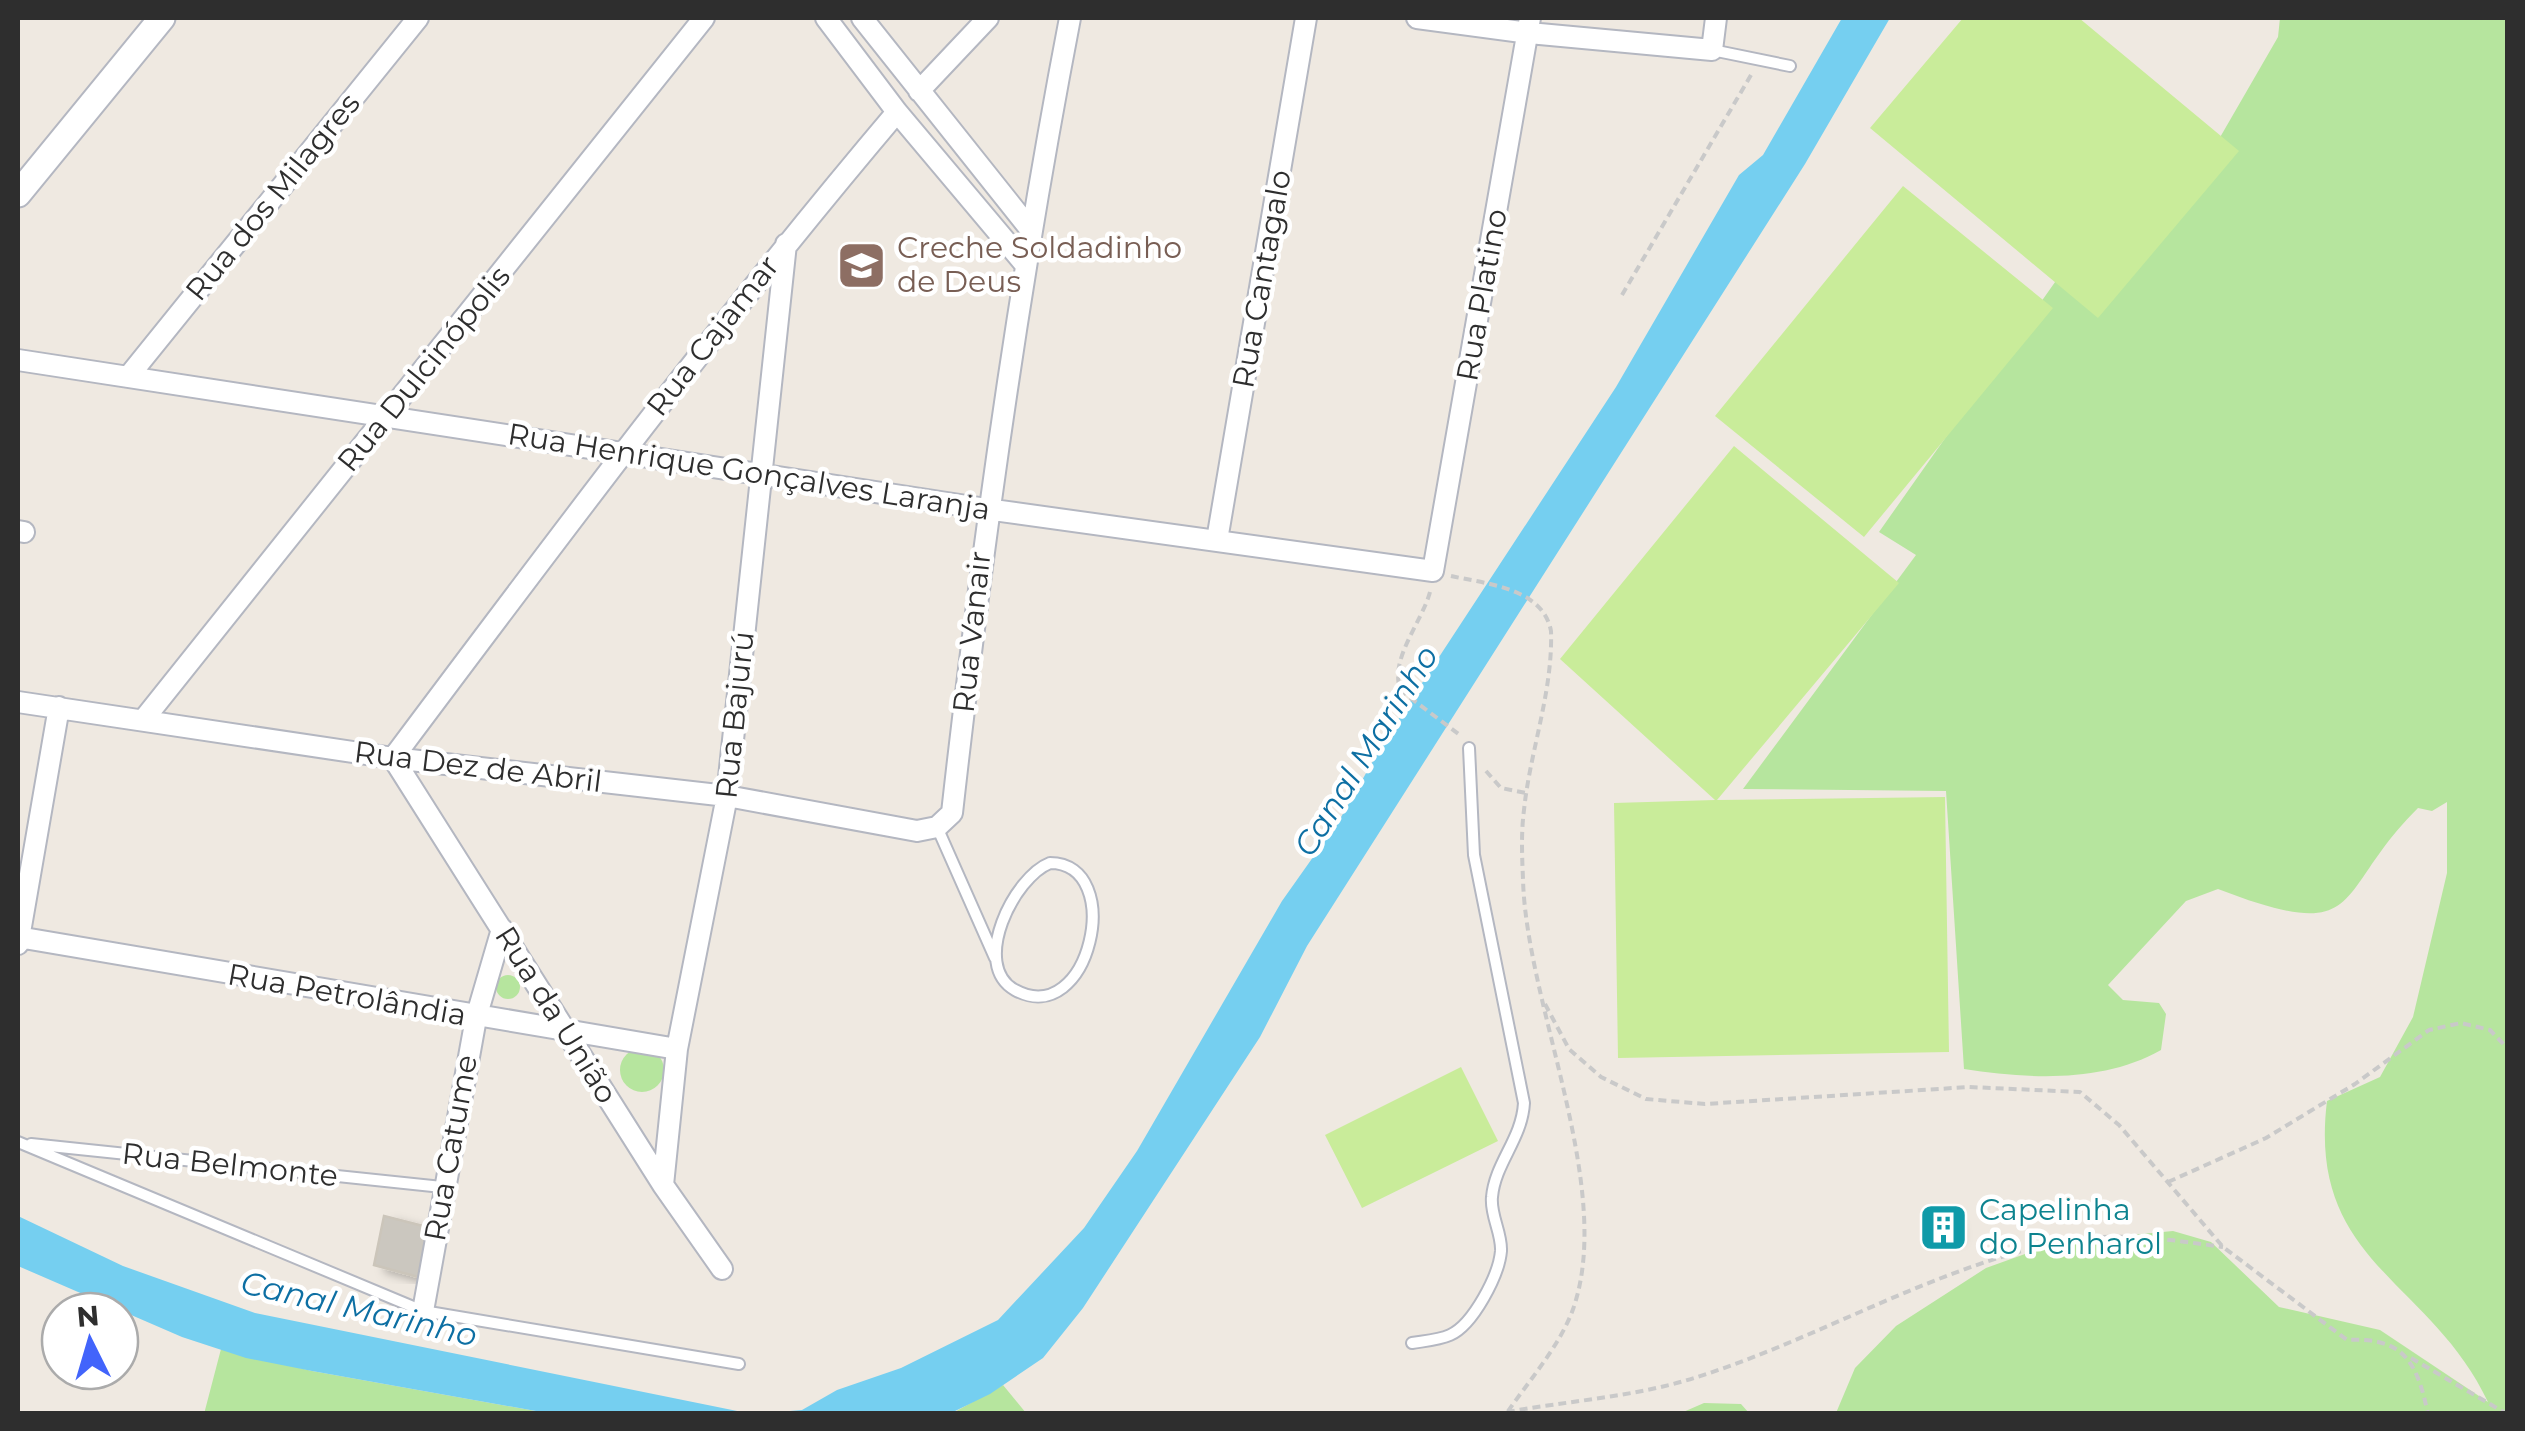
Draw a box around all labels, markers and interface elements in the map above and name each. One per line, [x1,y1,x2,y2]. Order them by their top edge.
street label: Rua dos Milagres [178,85,368,308]
street label: Rua Cantagalo [1224,167,1299,391]
street label: Rua Platino [1448,206,1515,384]
place label: Creche Soldadinho de Deus [897,229,1182,300]
school or university icon: Creche Soldadinho de Deus [836,239,888,291]
street label: Rua Cajamar [638,248,787,423]
street label: Rua Dulcinópolis [329,258,518,479]
street label: Rua Henrique Gonçalves Laranja [505,415,993,528]
street label: Rua Vanair [945,549,998,715]
street label: Rua Bajurú [707,629,762,801]
water label: Canal Marinho [1285,638,1446,863]
street label: Rua Dez de Abril [352,733,604,800]
street label: Rua da União [487,919,626,1110]
street label: Rua Petrolândia [225,955,469,1034]
street label: Rua Catume [416,1052,485,1244]
street label: Rua Belmonte [120,1135,340,1194]
place label: Capelinha do Penharol [1979,1191,2162,1262]
building icon: Capelinha do Penharol [1918,1201,1970,1253]
water label: Canal Marinho [237,1262,481,1355]
north arrow [40,1291,140,1391]
text: N [75,1298,101,1334]

